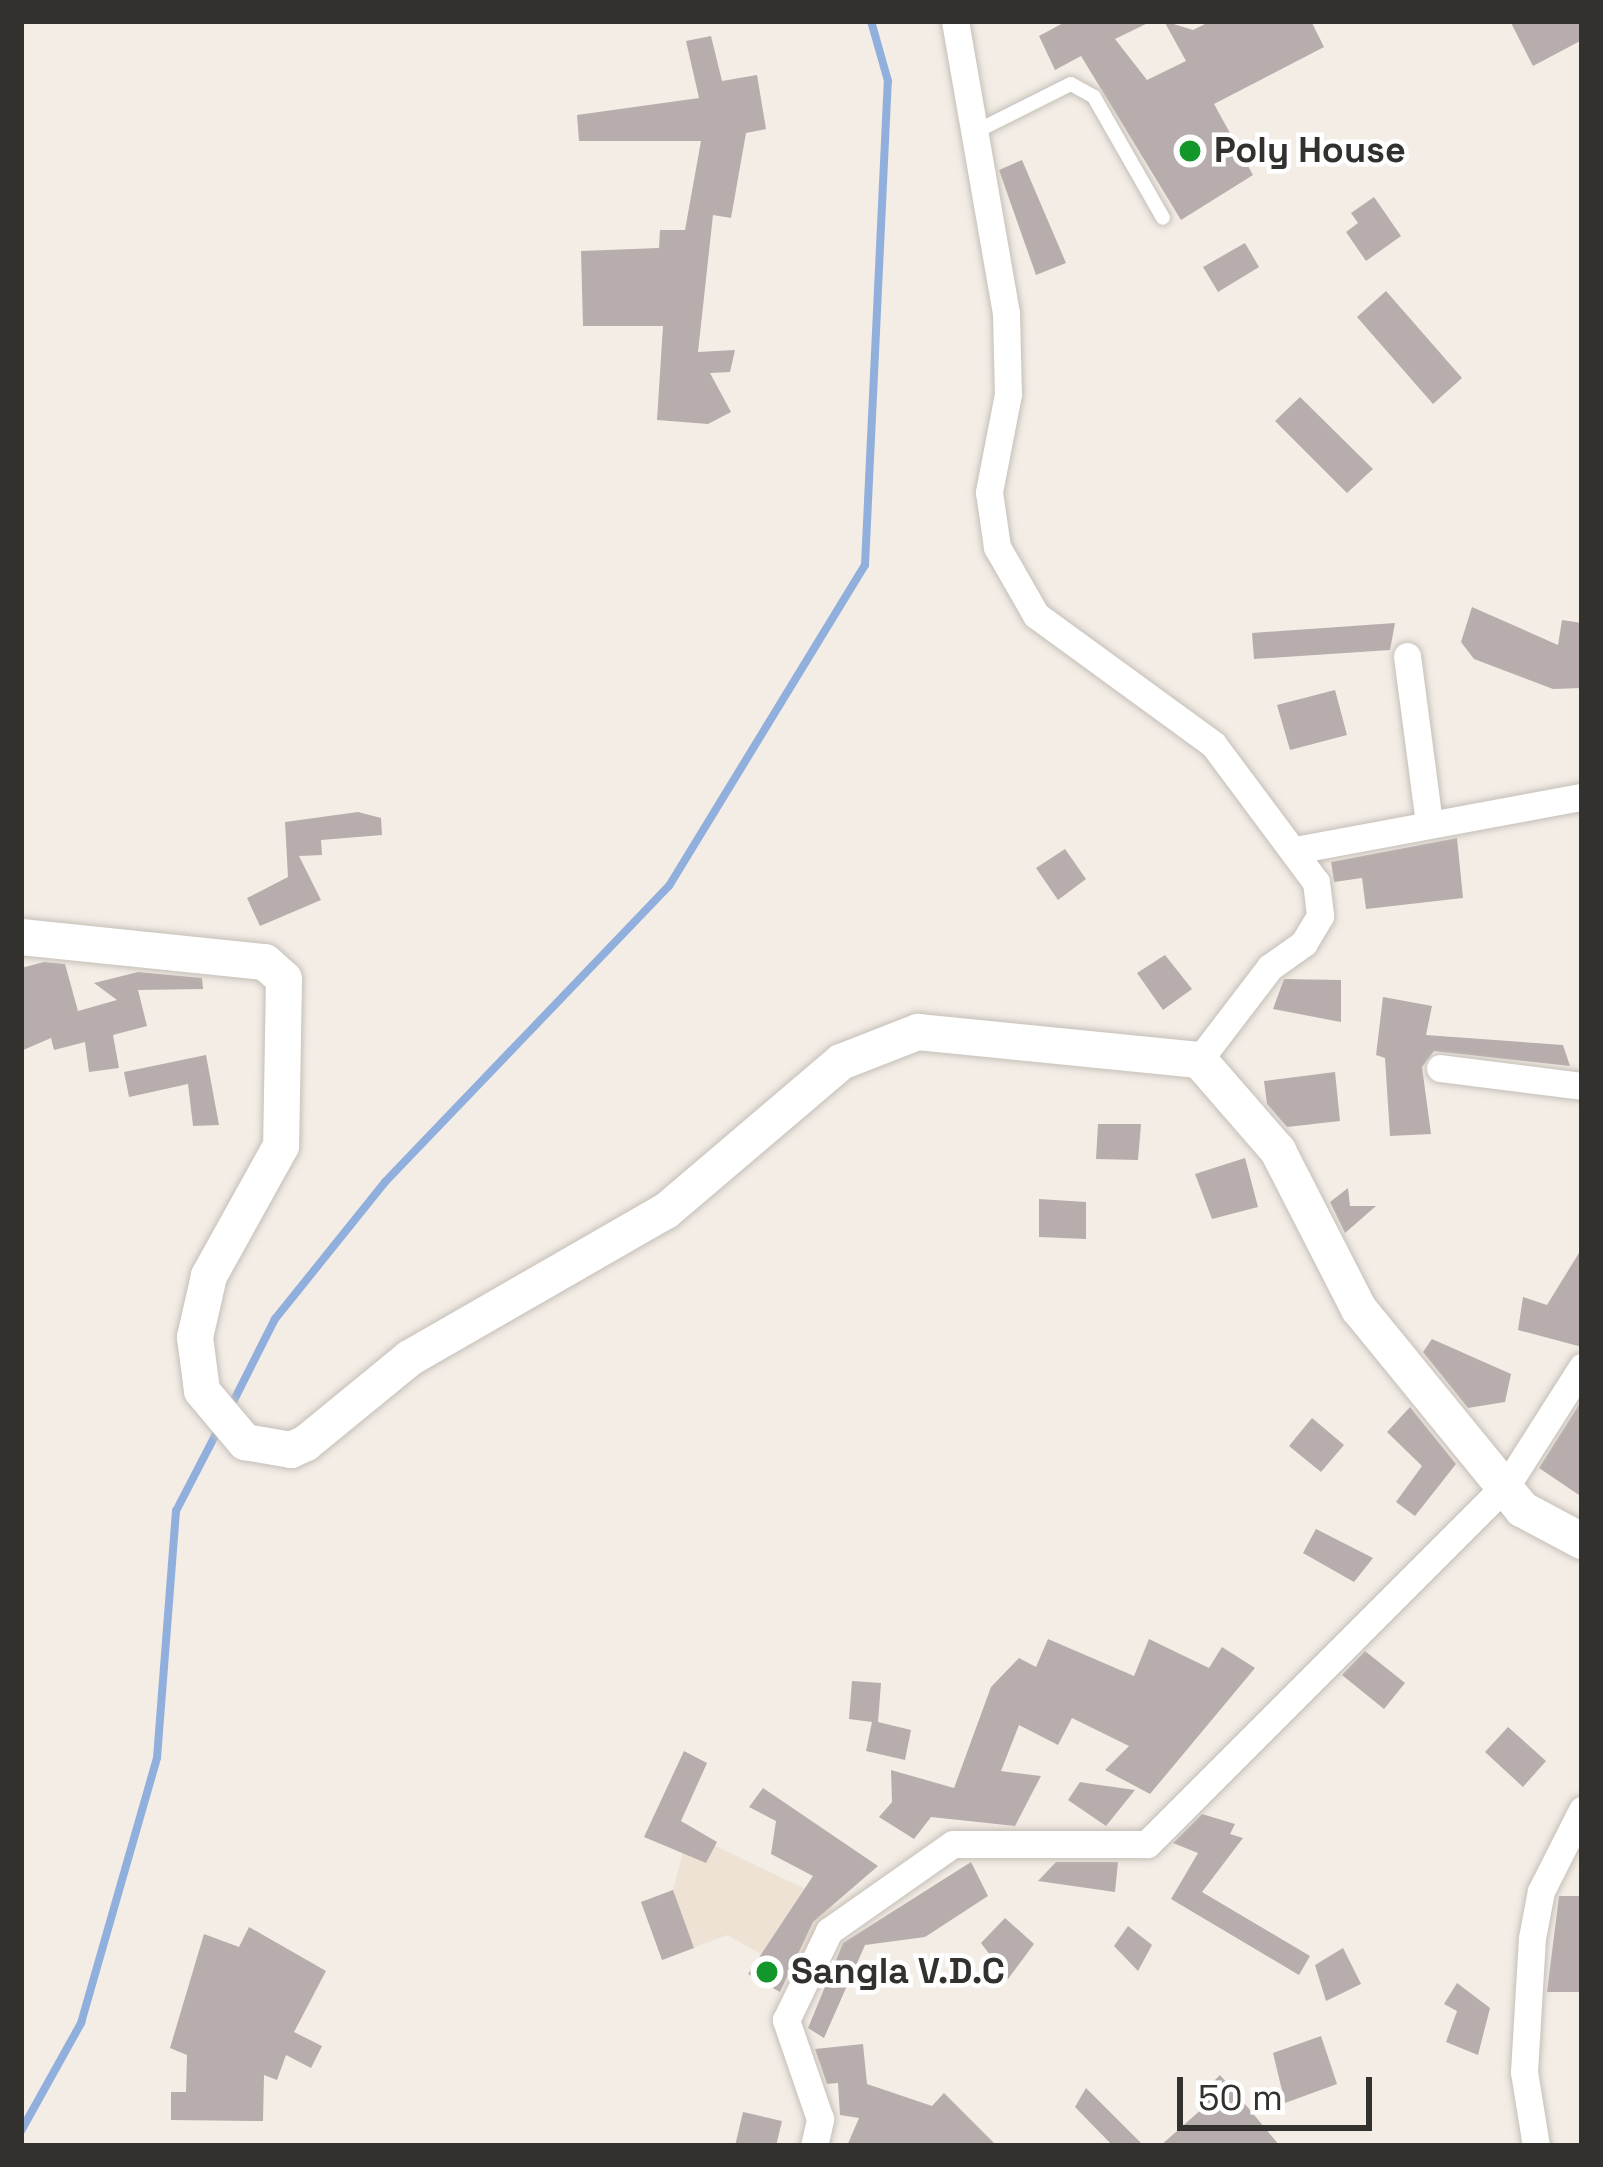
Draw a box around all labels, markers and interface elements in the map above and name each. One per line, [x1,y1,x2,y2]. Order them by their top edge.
place label: Poly House [1214,129,1406,173]
marker: Poly House [1177,138,1203,164]
place label: Sangla V.D.C [791,1950,1005,1994]
marker: Sangla V.D.C [754,1959,780,1985]
scale bar [1183,2053,1378,2127]
text: 50 m [1198,2075,1283,2121]

